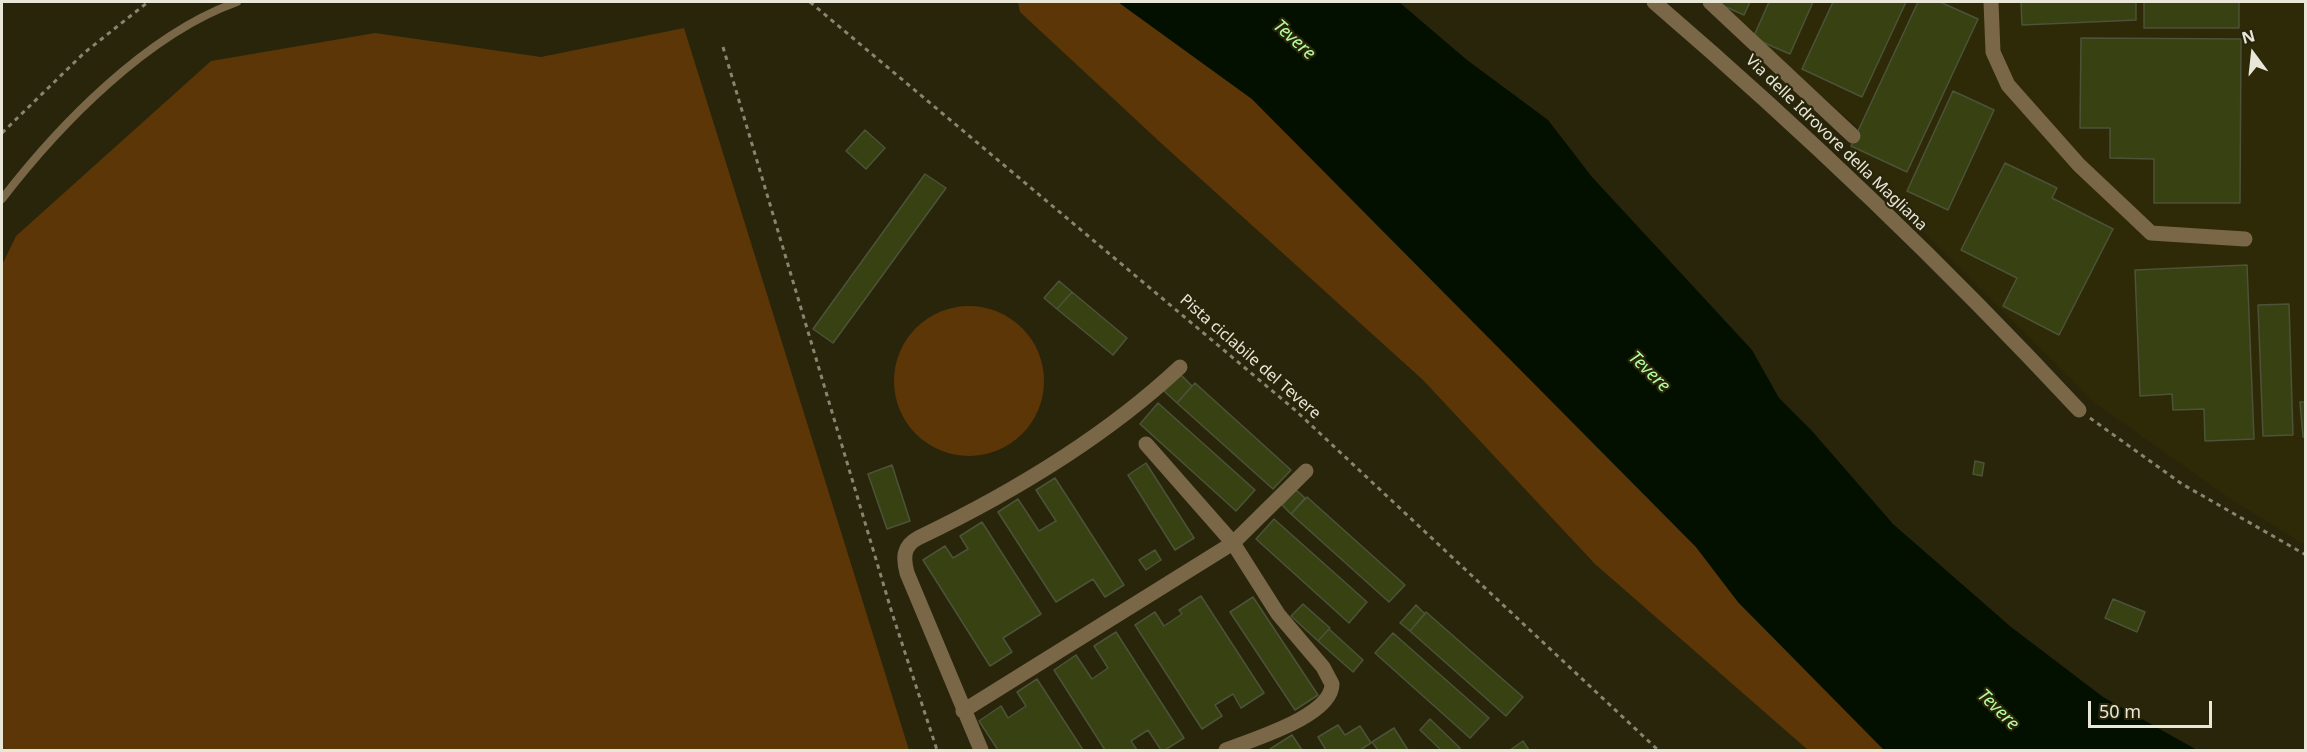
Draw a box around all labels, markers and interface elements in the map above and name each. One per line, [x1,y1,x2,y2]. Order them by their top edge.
water label: Tevere [1268,15,1320,65]
north arrow [2223,24,2283,84]
text: N [2239,24,2257,49]
street label: Via delle Idrovore della Magliana [1741,51,1931,235]
street label: Pista ciclabile del Tevere [1176,291,1324,423]
water label: Tevere [1624,347,1674,397]
water label: Tevere [1973,685,2023,735]
scale bar [2091,689,2216,727]
text: 50 m [2099,699,2141,723]

